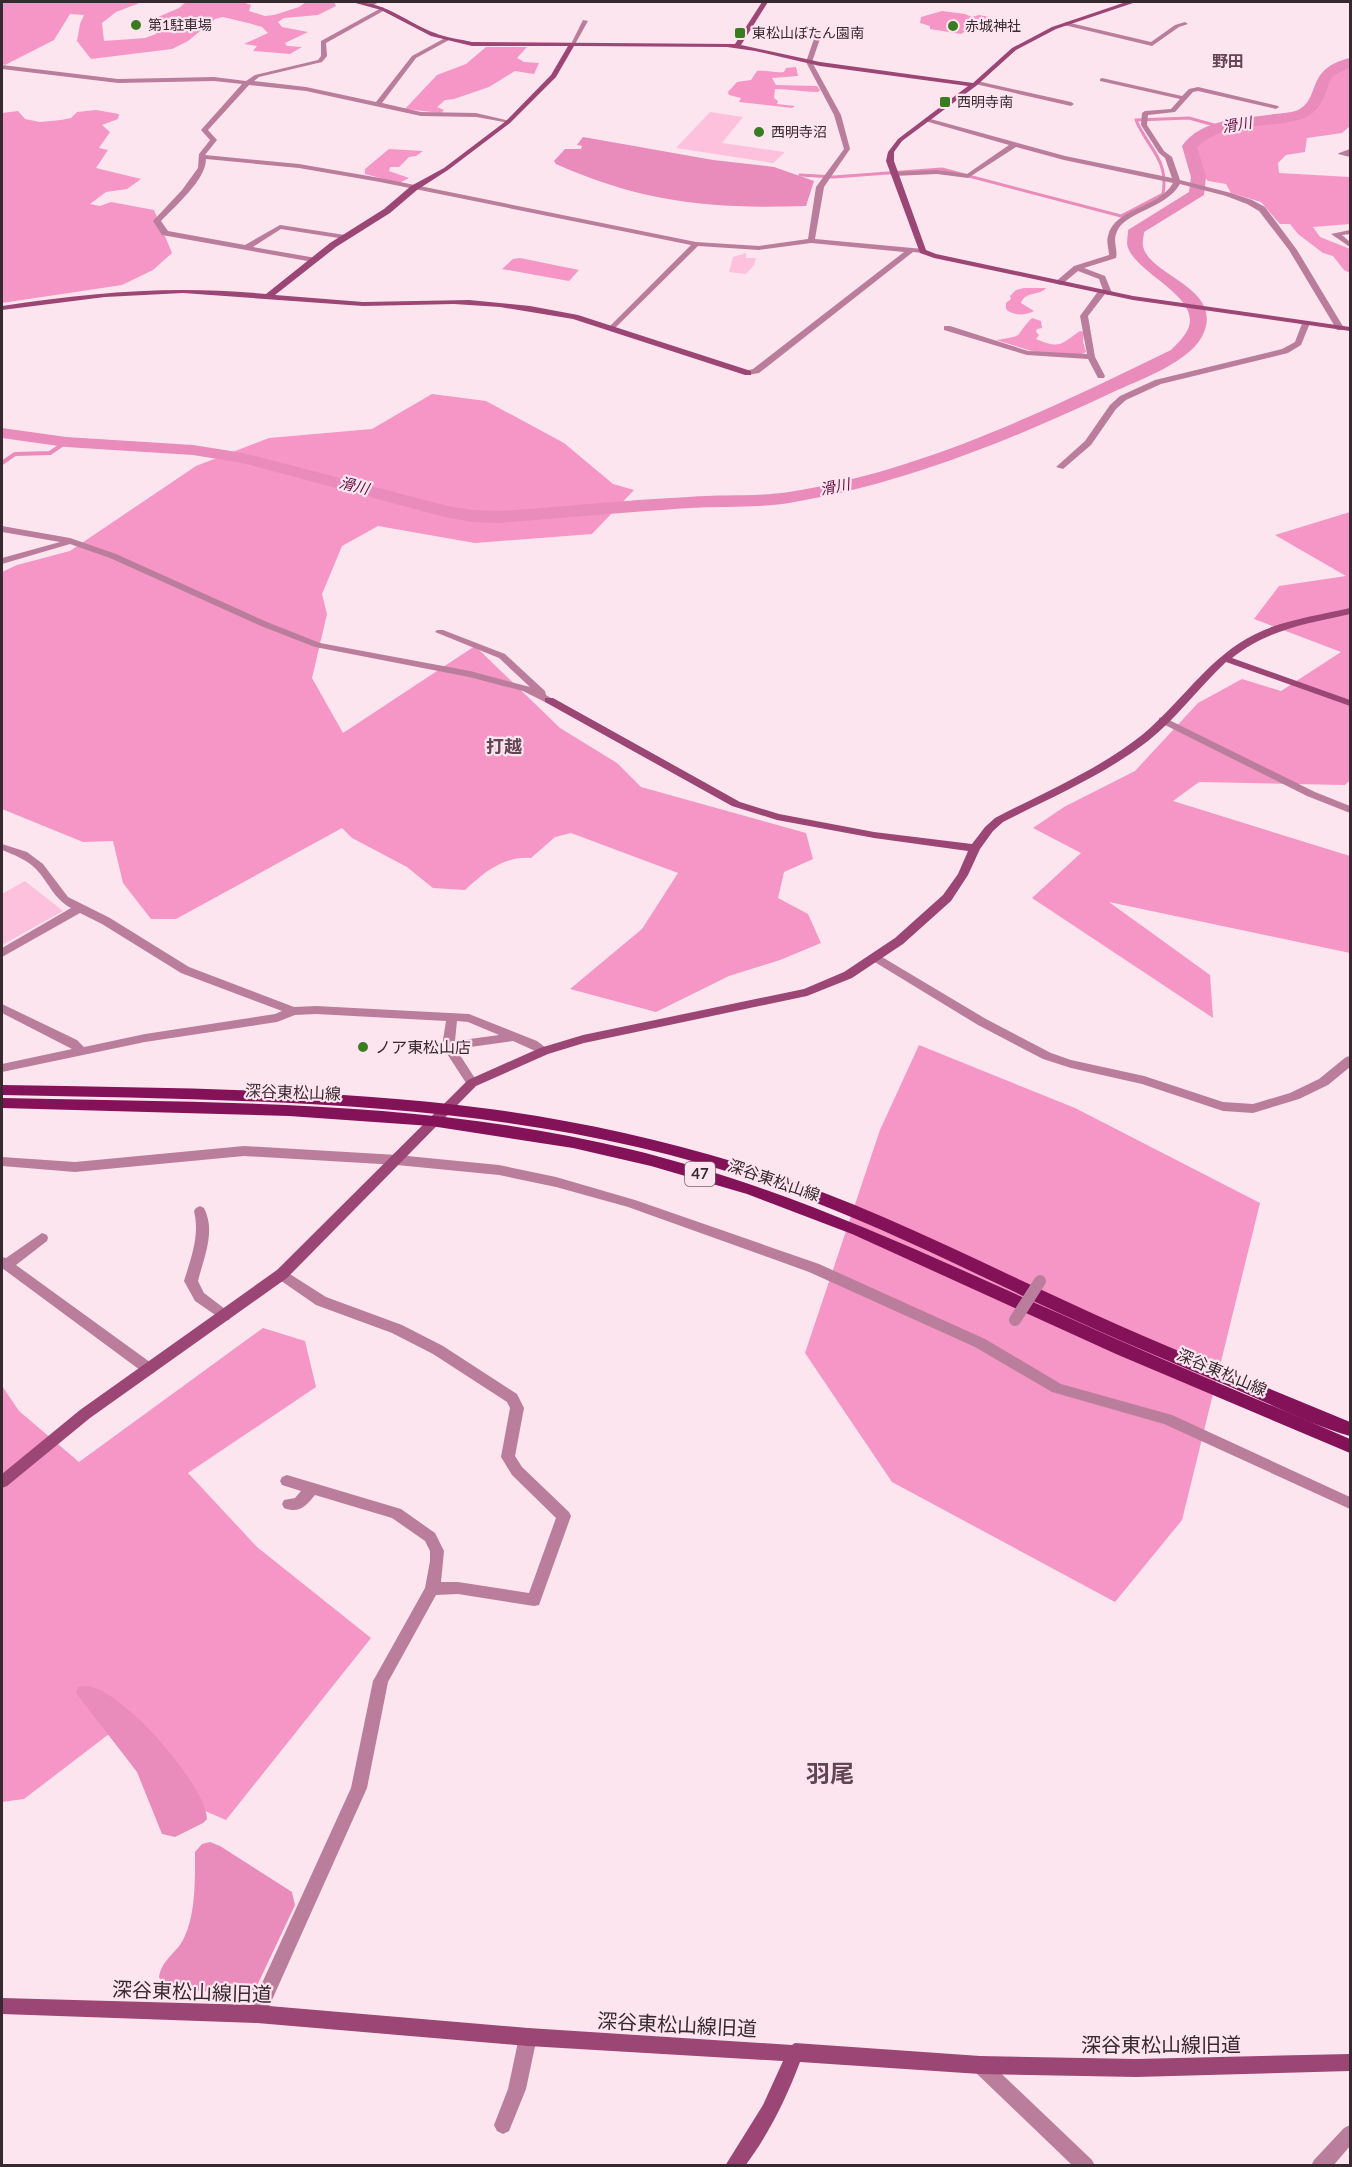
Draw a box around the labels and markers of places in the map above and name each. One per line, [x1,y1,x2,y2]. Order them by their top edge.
place label: 第1駐車場 [148,16,212,33]
place label: 赤城神社 [965,17,1021,34]
marker: 第1駐車場 [129,18,143,32]
marker: 赤城神社 [946,19,960,33]
place label: 東松山ぼたん園南 [752,24,864,41]
marker: 東松山ぼたん園南 [733,26,747,40]
place label: 西明寺南 [957,93,1013,110]
marker: 西明寺南 [938,95,952,109]
place label: 西明寺沼 [771,123,827,140]
marker: 西明寺沼 [752,125,766,139]
place label: ノア東松山店 [375,1037,471,1056]
marker: ノア東松山店 [356,1040,370,1054]

